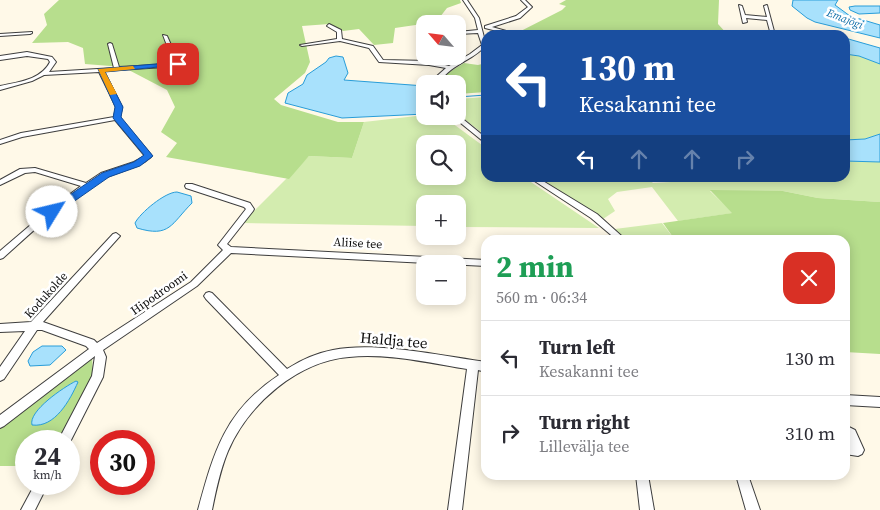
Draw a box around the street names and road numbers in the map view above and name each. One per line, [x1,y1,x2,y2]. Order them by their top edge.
street label: Aliise tee [333,234,383,252]
street label: Hipodroomi [127,267,191,318]
street label: Kodukolde [21,268,71,322]
street label: Haldja tee [359,327,429,353]

